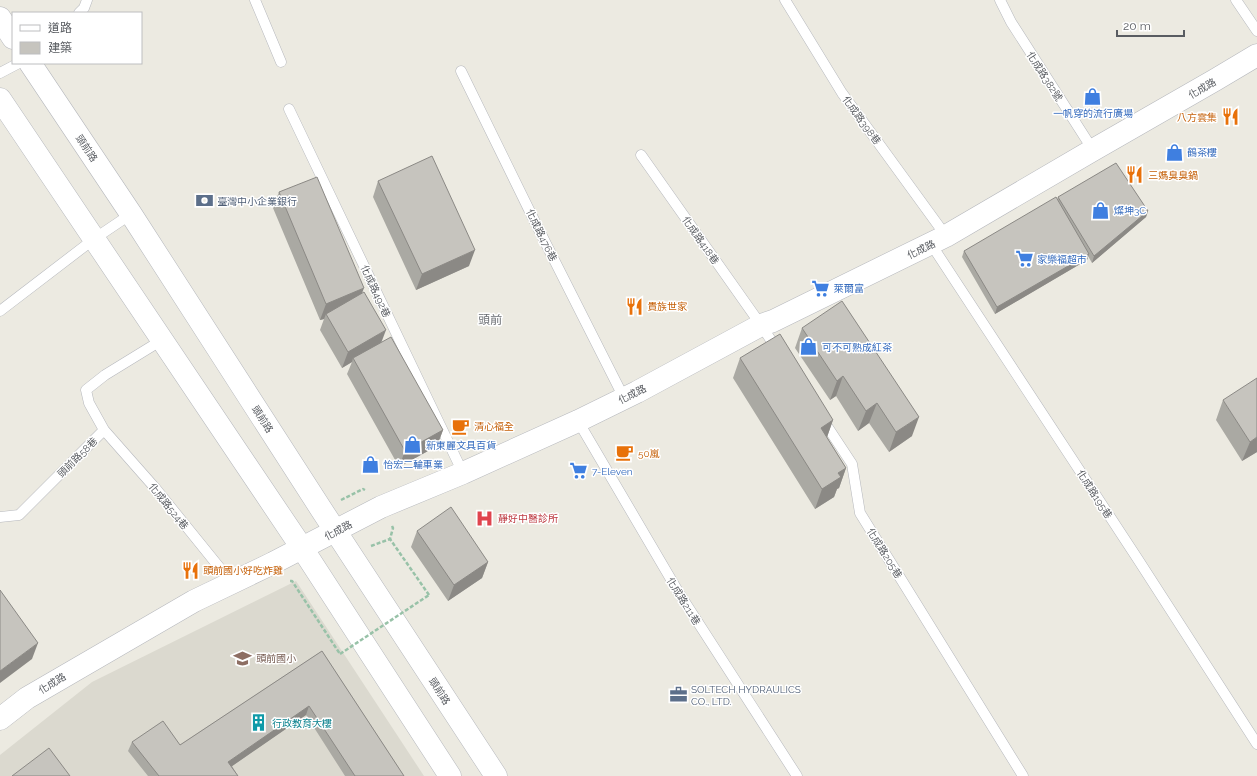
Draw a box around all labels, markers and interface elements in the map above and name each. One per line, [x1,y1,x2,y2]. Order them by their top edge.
legend [12,12,142,64]
scale bar [1117,12,1184,38]
text: 20 m [1123,19,1151,33]
text: 道路 [48,21,72,35]
text: 建築 [48,41,72,55]
street label: 化成路382號 [1025,50,1065,103]
street label: 化成路 [1187,76,1218,101]
shop icon: 一帆穿的流行廣場 [1083,86,1103,106]
street label: 化成路398巷 [840,94,883,147]
restaurant icon: 八方雲集 [1220,107,1240,127]
place label: 一帆穿的流行廣場 [1053,108,1133,119]
place label: 八方雲集 [1177,112,1217,123]
street label: 頭前路 [74,133,100,164]
shop icon: 鶴茶樓 [1164,142,1184,162]
place label: 鶴茶樓 [1187,147,1217,158]
restaurant icon: 三媽臭臭鍋 [1125,165,1145,185]
place label: 三媽臭臭鍋 [1148,170,1198,181]
bank icon: 臺灣中小企業銀行 [194,191,214,211]
place label: 臺灣中小企業銀行 [217,196,297,207]
shop icon: 燦坤3C [1091,200,1111,220]
place label: 燦坤3C [1114,205,1146,216]
street label: 化成路476巷 [524,207,559,263]
street label: 化成路418巷 [680,214,721,266]
street label: 化成路 [905,238,937,261]
supermarket icon: 家樂福超市 [1014,249,1034,269]
place label: 家樂福超市 [1037,254,1087,265]
street label: 化成路492巷 [359,263,392,319]
supermarket icon: 萊爾富 [811,278,831,298]
place label: 萊爾富 [834,283,864,294]
restaurant icon: 貴族世家 [624,296,644,316]
place label: 貴族世家 [647,301,688,312]
district label: 頭前 [478,313,502,327]
shop icon: 可不可熟成紅茶 [799,337,819,357]
place label: 可不可熟成紅茶 [822,342,892,353]
street label: 化成路 [616,383,648,406]
street label: 頭前路 [250,404,275,435]
cafe icon: 清心福全 [451,416,471,436]
place label: 清心福全 [474,421,514,432]
street label: 頭前路58巷 [55,435,99,479]
shop icon: 新東麗文具百貨 [403,435,423,455]
place label: 新東麗文具百貨 [426,440,496,451]
cafe icon: 50嵐 [615,443,635,463]
place label: 50嵐 [638,448,660,459]
shop icon: 怡宏二輪車業 [360,454,380,474]
place label: 怡宏二輪車業 [383,459,443,470]
supermarket icon: 7-Eleven [569,461,589,481]
place label: 7-Eleven [592,466,633,477]
street label: 化成路195巷 [1075,468,1114,521]
street label: 化成路524巷 [147,481,191,532]
hospital icon: 靜好中醫診所 [475,508,495,528]
place label: 靜好中醫診所 [498,513,558,524]
street label: 化成路 [322,519,354,542]
street label: 化成路205巷 [865,526,904,580]
restaurant icon: 頭前國小好吃炸雞 [180,560,200,580]
place label: 頭前國小好吃炸雞 [203,565,283,576]
street label: 化成路211巷 [665,576,702,627]
school or university icon: 頭前國小 [233,648,253,668]
place label: 頭前國小 [256,653,296,664]
street label: 化成路 [37,671,68,696]
street label: 頭前路 [427,676,452,707]
place label: SOLTECH HYDRAULICS CO., LTD. [691,684,801,707]
office icon: SOLTECH HYDRAULICS CO., LTD. [668,685,688,705]
building icon: 行政教育大樓 [249,713,269,733]
place label: 行政教育大樓 [272,718,332,729]

